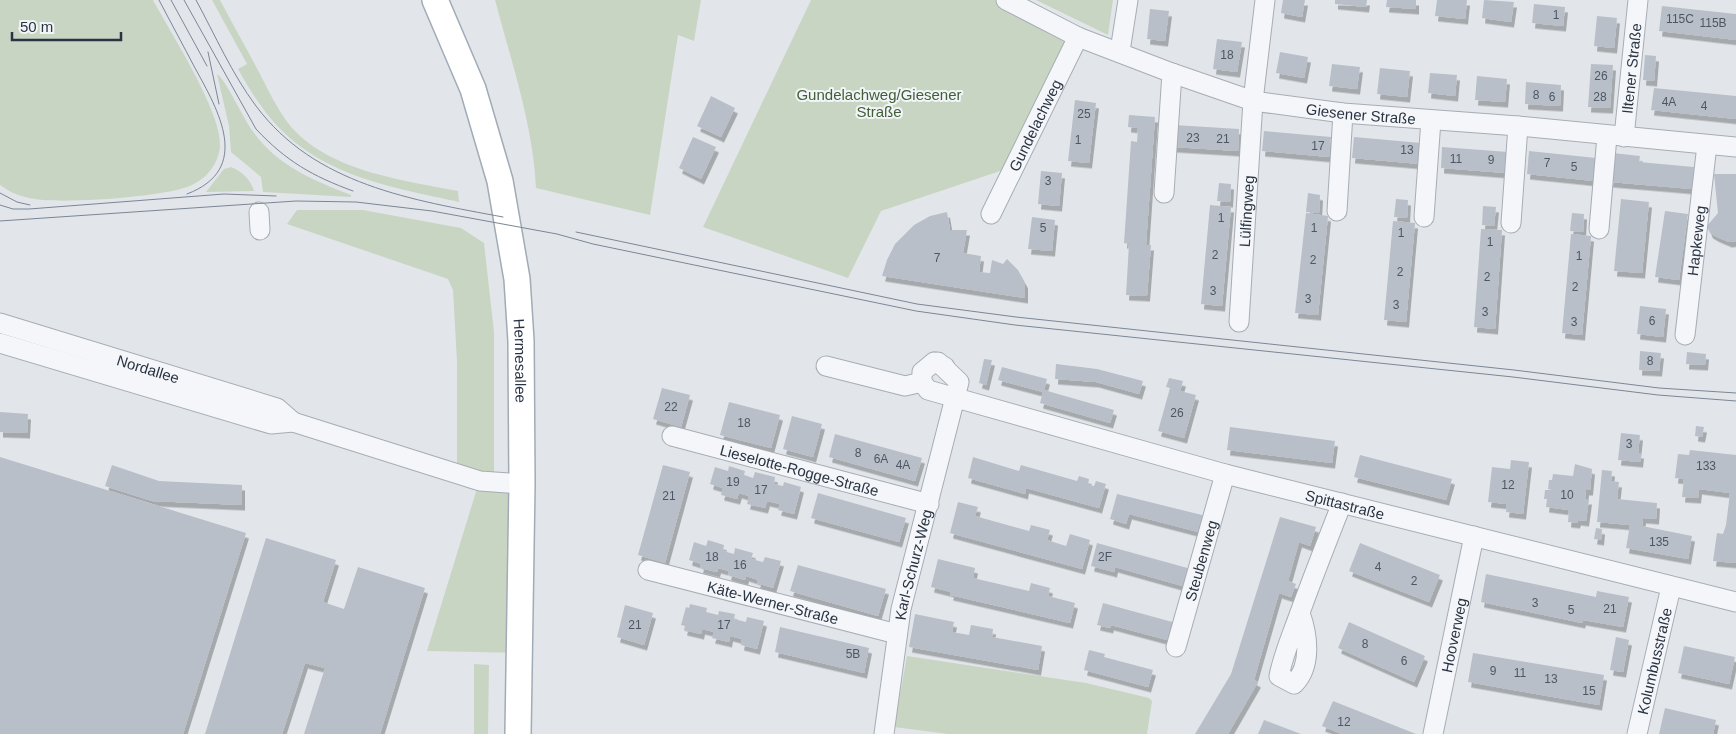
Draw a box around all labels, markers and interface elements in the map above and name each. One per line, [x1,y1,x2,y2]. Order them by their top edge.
house number: 1 [1553,8,1560,22]
scale bar [12,10,121,42]
house number: 115C [1666,12,1694,26]
house number: 115B [1699,16,1727,30]
text: 50 m [20,18,53,35]
street label: Iltener Straße [1618,22,1644,114]
house number: 18 [1220,48,1234,62]
house number: 26 [1594,69,1608,83]
street label: Gundelachweg [1005,76,1064,174]
park label: Gundelachweg/Giesener Straße [796,86,962,120]
house number: 8 [1533,88,1540,102]
house number: 6 [1549,90,1556,104]
house number: 28 [1593,90,1607,104]
house number: 4A [1662,95,1676,109]
house number: 4 [1701,99,1708,113]
street label: Giesener Straße [1305,100,1416,127]
house number: 25 [1077,107,1091,121]
house number: 23 [1186,131,1200,145]
house number: 21 [1216,132,1230,146]
house number: 1 [1075,133,1082,147]
house number: 17 [1311,139,1325,153]
house number: 13 [1400,143,1414,157]
house number: 11 [1450,152,1463,166]
house number: 9 [1488,153,1495,167]
house number: 7 [1544,156,1551,170]
house number: 5 [1571,160,1578,174]
house number: 3 [1045,174,1052,188]
street label: Lülfingweg [1235,175,1257,248]
street label: Hapkeweg [1683,204,1708,277]
house number: 1 [1218,211,1225,225]
house number: 5 [1040,221,1047,235]
house number: 1 [1311,221,1318,235]
house number: 1 [1398,226,1405,240]
house number: 1 [1487,235,1494,249]
house number: 2 [1212,248,1219,262]
house number: 1 [1576,249,1583,263]
house number: 7 [934,251,941,265]
house number: 2 [1310,253,1317,267]
house number: 2 [1397,265,1404,279]
house number: 2 [1484,270,1491,284]
house number: 2 [1572,280,1579,294]
house number: 3 [1210,284,1217,298]
house number: 3 [1305,292,1312,306]
house number: 3 [1393,298,1400,312]
house number: 3 [1482,305,1489,319]
house number: 6 [1649,314,1656,328]
house number: 3 [1571,315,1578,329]
street label: Hermesallee [511,318,530,403]
street label: Nordallee [115,351,181,386]
house number: 8 [1647,354,1654,368]
house number: 22 [664,400,678,414]
house number: 26 [1170,406,1184,420]
house number: 18 [737,416,751,430]
house number: 3 [1626,437,1633,451]
street label: Lieselotte-Rogge-Straße [718,441,881,499]
house number: 8 [855,446,862,460]
house number: 6A [874,452,888,466]
house number: 4A [896,458,910,472]
house number: 133 [1696,459,1716,473]
house number: 19 [726,475,740,489]
house number: 12 [1501,478,1515,492]
house number: 17 [754,483,768,497]
street label: Spittastraße [1304,486,1386,522]
house number: 10 [1560,488,1574,502]
house number: 21 [662,489,676,503]
street label: Karl-Schurz-Weg [891,507,935,621]
street label: Steubenweg [1181,518,1220,603]
house number: 135 [1649,535,1669,549]
house number: 18 [705,550,719,564]
house number: 2F [1098,550,1112,564]
house number: 16 [733,558,747,572]
house number: 4 [1375,560,1382,574]
house number: 2 [1411,574,1418,588]
street label: Käte-Werner-Straße [706,577,840,627]
street label: Hooverweg [1437,596,1469,674]
house number: 3 [1532,596,1539,610]
house number: 21 [1603,602,1617,616]
house number: 5 [1568,603,1575,617]
street label: Kolumbusstraße [1633,606,1674,716]
house number: 21 [628,618,642,632]
house number: 17 [717,618,731,632]
house number: 8 [1362,637,1369,651]
house number: 5B [846,647,860,661]
house number: 6 [1401,654,1408,668]
house number: 9 [1490,664,1497,678]
house number: 11 [1514,666,1527,680]
house number: 13 [1544,672,1558,686]
house number: 15 [1582,684,1596,698]
house number: 12 [1337,715,1351,729]

